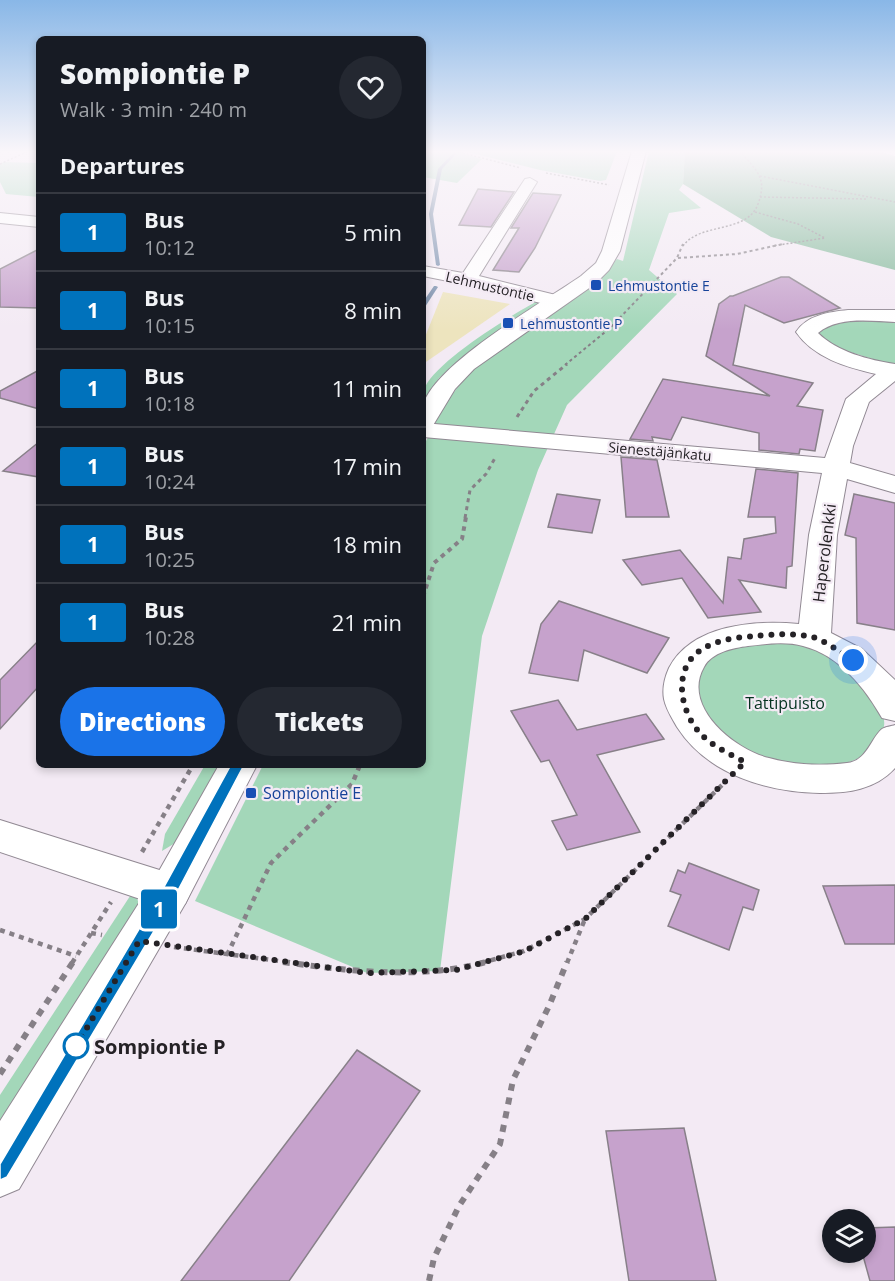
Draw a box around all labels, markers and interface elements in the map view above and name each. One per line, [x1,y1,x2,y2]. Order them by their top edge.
text: Sompiontie P [60,54,250,92]
button: heart [339,56,402,119]
text: Walk · 3 min · 240 m [60,96,247,123]
text: Departures [60,150,184,180]
text: Bus [144,204,184,234]
text: 5 min [344,217,402,247]
text: 1 [87,218,99,246]
text: 10:12 [144,234,195,261]
street label: Lehmustontie [444,267,536,305]
place label: Lehmustontie E [608,276,710,295]
marker: Lehmustontie E [589,278,603,292]
text: Bus [144,282,184,312]
text: 8 min [344,295,402,325]
text: 1 [87,296,99,324]
text: 10:15 [144,312,195,339]
place label: Lehmustontie P [520,314,622,333]
marker: Lehmustontie P [501,316,515,330]
text: Bus [144,360,184,390]
text: 11 min [332,373,402,403]
text: 1 [87,374,99,402]
text: 10:18 [144,390,195,417]
street label: Sienestäjänkatu [608,437,712,465]
text: Bus [144,438,184,468]
text: 17 min [332,451,402,481]
text: 1 [87,452,99,480]
text: 10:24 [144,468,195,495]
street label: Haperolenkki [807,502,841,604]
text: Bus [144,516,184,546]
text: 18 min [332,529,402,559]
text: 1 [87,530,99,558]
text: 10:25 [144,546,195,573]
text: Bus [144,594,184,624]
text: 21 min [332,607,402,637]
text: 1 [87,608,99,636]
text: 10:28 [144,624,195,651]
your location [838,645,868,675]
button: Directions [60,687,225,756]
button: Tickets [237,687,402,756]
park label: Tattipuisto [745,692,825,714]
place label: Sompiontie E [263,782,361,804]
marker: Sompiontie E [244,786,258,800]
line badge: 1 [140,890,178,928]
text: 1 [153,895,165,923]
marker: Sompiontie P [63,1033,89,1059]
place label: Sompiontie P [94,1033,226,1060]
map controls [822,1209,876,1263]
button: layers [822,1209,876,1263]

